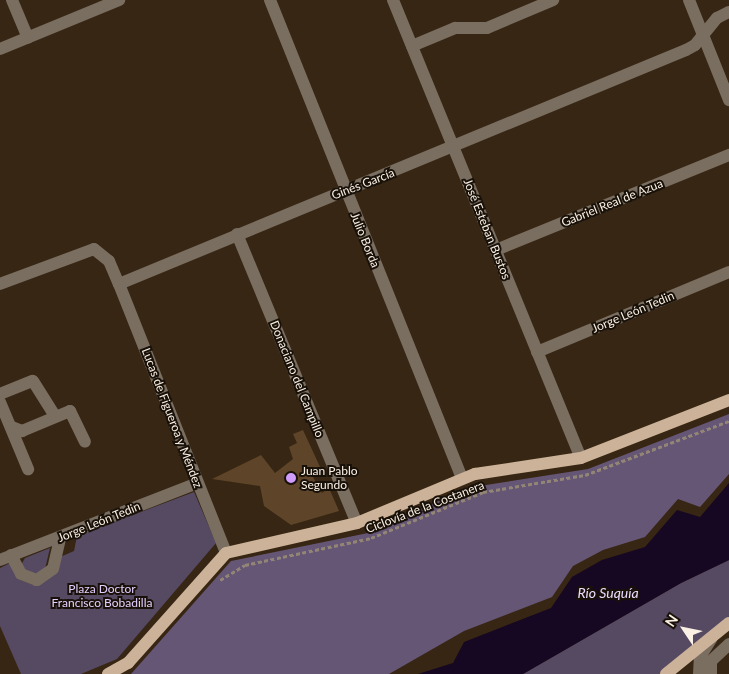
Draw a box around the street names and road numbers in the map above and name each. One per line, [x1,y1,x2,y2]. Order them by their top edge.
street label: Ginés García [329,165,397,203]
street label: Gabriel Real de Azua [559,176,665,230]
street label: José Esteban Bustos [460,177,514,281]
street label: Julio Borda [347,210,383,270]
street label: Jorge León Tedin [590,288,676,336]
street label: Donaciano del Campillo [267,319,327,439]
street label: Lucas de Figueroa y Méndez [139,346,205,490]
street label: Ciclovía de la Costanera [364,478,486,536]
street label: Jorge León Tedin [55,499,143,545]

